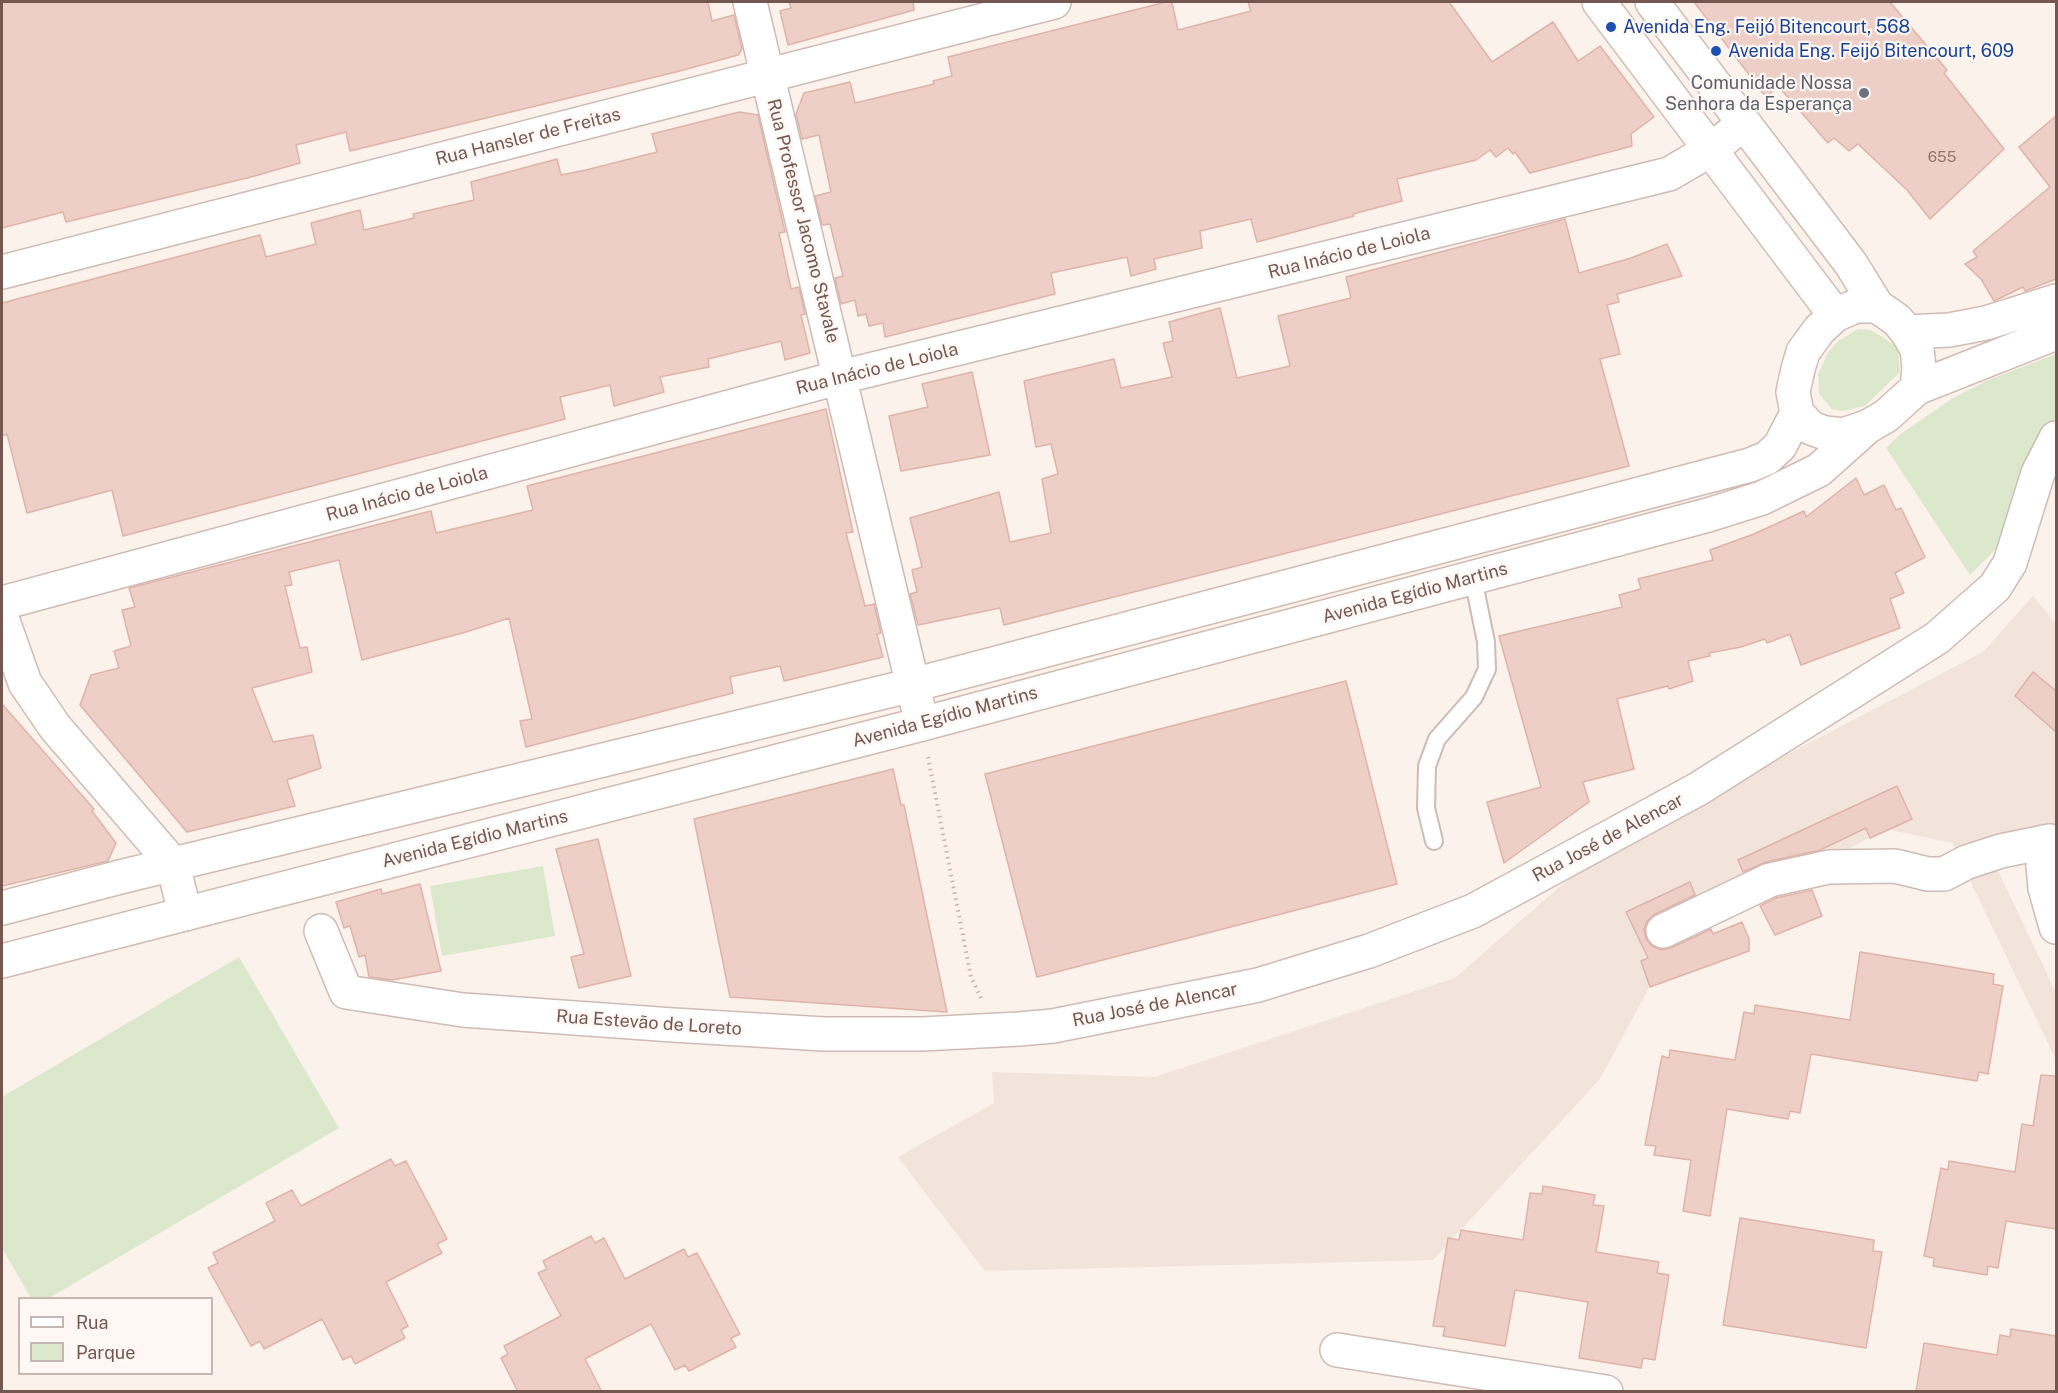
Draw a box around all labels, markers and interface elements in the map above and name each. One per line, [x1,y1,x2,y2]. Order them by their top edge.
place label: Avenida Eng. Feijó Bitencourt, 568 [1623,16,1910,38]
marker: Avenida Eng. Feijó Bitencourt, 568 [1604,20,1618,34]
place label: Avenida Eng. Feijó Bitencourt, 609 [1728,40,2014,62]
marker: Avenida Eng. Feijó Bitencourt, 609 [1709,44,1723,58]
place label: Comunidade Nossa Senhora da Esperança [1665,72,1852,115]
marker: Comunidade Nossa Senhora da Esperança [1857,86,1871,100]
street label: Rua Professor Jacomo Stavale [762,97,844,345]
street label: Rua Hansler de Freitas [433,104,623,170]
house number: 655 [1928,148,1956,166]
street label: Rua Inácio de Loiola [1266,222,1432,284]
street label: Rua Inácio de Loiola [794,338,960,400]
street label: Rua Inácio de Loiola [324,462,490,526]
street label: Avenida Egídio Martins [1320,558,1510,628]
street label: Avenida Egídio Martins [850,682,1040,752]
street label: Rua José de Alencar [1529,789,1687,887]
street label: Avenida Egídio Martins [380,805,570,873]
street label: Rua José de Alencar [1071,978,1239,1032]
street label: Rua Estevão de Loreto [555,1006,743,1040]
legend [18,1297,213,1375]
text: Rua [76,1312,108,1333]
text: Parque [76,1342,136,1363]

